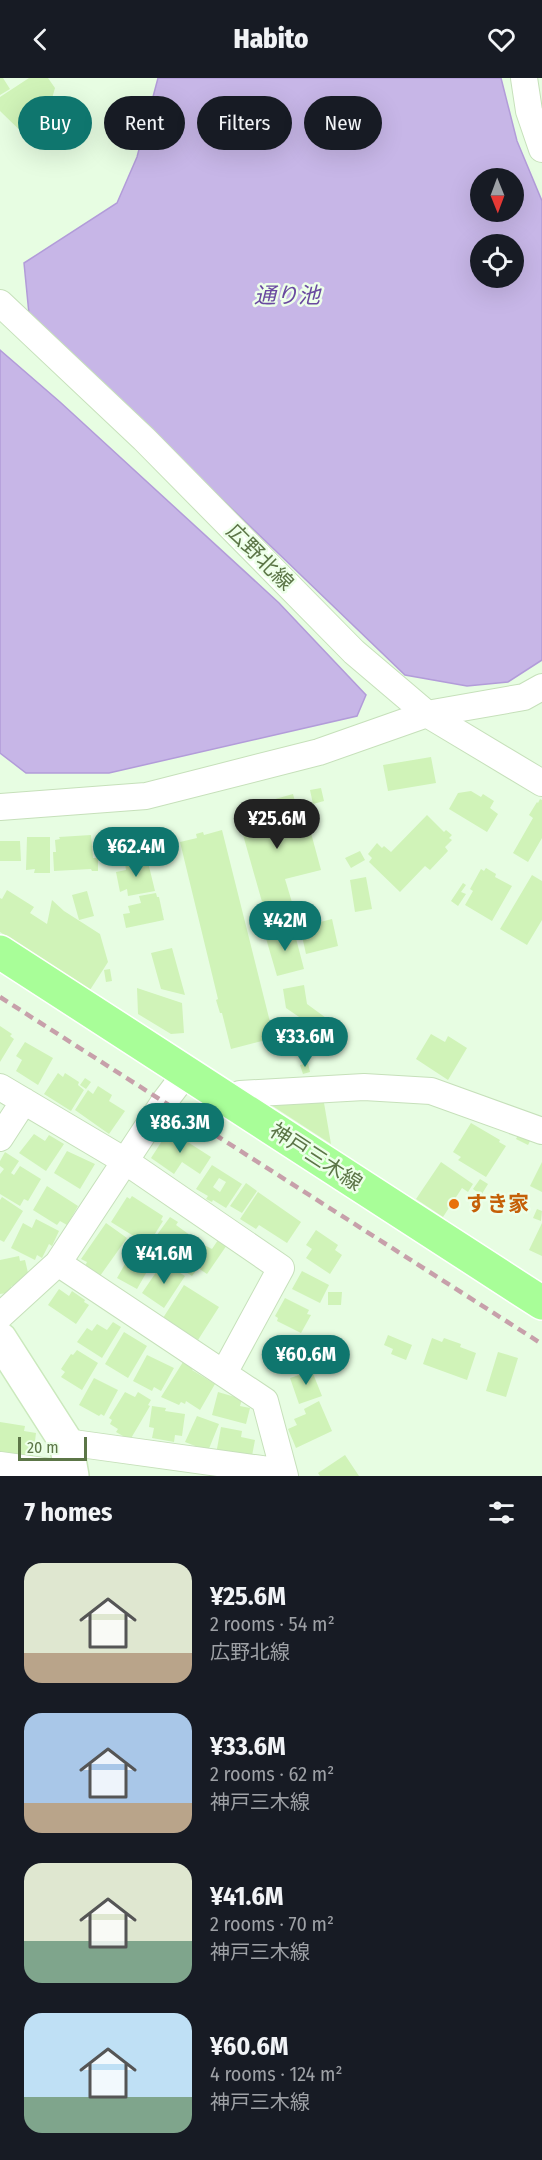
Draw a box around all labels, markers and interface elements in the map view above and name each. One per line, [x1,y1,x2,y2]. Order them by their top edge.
icon: back [24,23,57,56]
text: Habito [233,23,309,55]
icon: heart [485,23,518,56]
chip: Buy [18,96,92,150]
chip: Rent [104,96,185,150]
chip: Filters [197,96,292,150]
chip: New [304,96,382,150]
north arrow [470,168,524,222]
map controls [470,168,524,288]
button: locate [470,234,524,288]
water label: 通り池 [254,282,322,309]
street label: 広野北線 [221,518,299,596]
pin: ¥25.6M [228,799,326,850]
text: ¥25.6M [248,806,306,830]
pin: ¥62.4M [87,827,185,878]
text: ¥62.4M [107,834,165,858]
pin: ¥42M [249,901,321,952]
text: ¥42M [263,908,307,932]
pin: ¥33.6M [256,1017,354,1068]
text: ¥33.6M [276,1024,334,1048]
pin: ¥86.3M [131,1103,229,1154]
text: ¥86.3M [150,1110,210,1134]
street label: 神戸三木線 [265,1118,367,1196]
place label: すき家 [466,1191,529,1217]
marker: すき家 [447,1197,461,1211]
pin: ¥41.6M [115,1234,213,1285]
text: ¥41.6M [136,1241,192,1265]
pin: ¥60.6M [257,1335,355,1386]
text: ¥60.6M [276,1342,336,1366]
scale bar [18,1434,87,1462]
text: 20 m [27,1438,58,1457]
icon: filters [485,1496,518,1529]
text: 7 homes [24,1497,112,1528]
text: ¥25.6M [210,1581,286,1612]
icon: home [72,1587,144,1659]
text: 2 rooms · 54 m² [210,1612,335,1636]
text: 広野北線 [210,1640,290,1664]
text: ¥33.6M [210,1731,286,1762]
icon: home [72,1737,144,1809]
text: 2 rooms · 62 m² [210,1762,334,1786]
text: 神戸三木線 [210,1790,310,1814]
text: ¥41.6M [210,1881,284,1912]
icon: home [72,1887,144,1959]
text: 2 rooms · 70 m² [210,1912,334,1936]
text: 神戸三木線 [210,1940,310,1964]
text: ¥60.6M [210,2031,288,2062]
icon: home [72,2037,144,2109]
text: 4 rooms · 124 m² [210,2062,343,2086]
text: 神戸三木線 [210,2090,310,2114]

